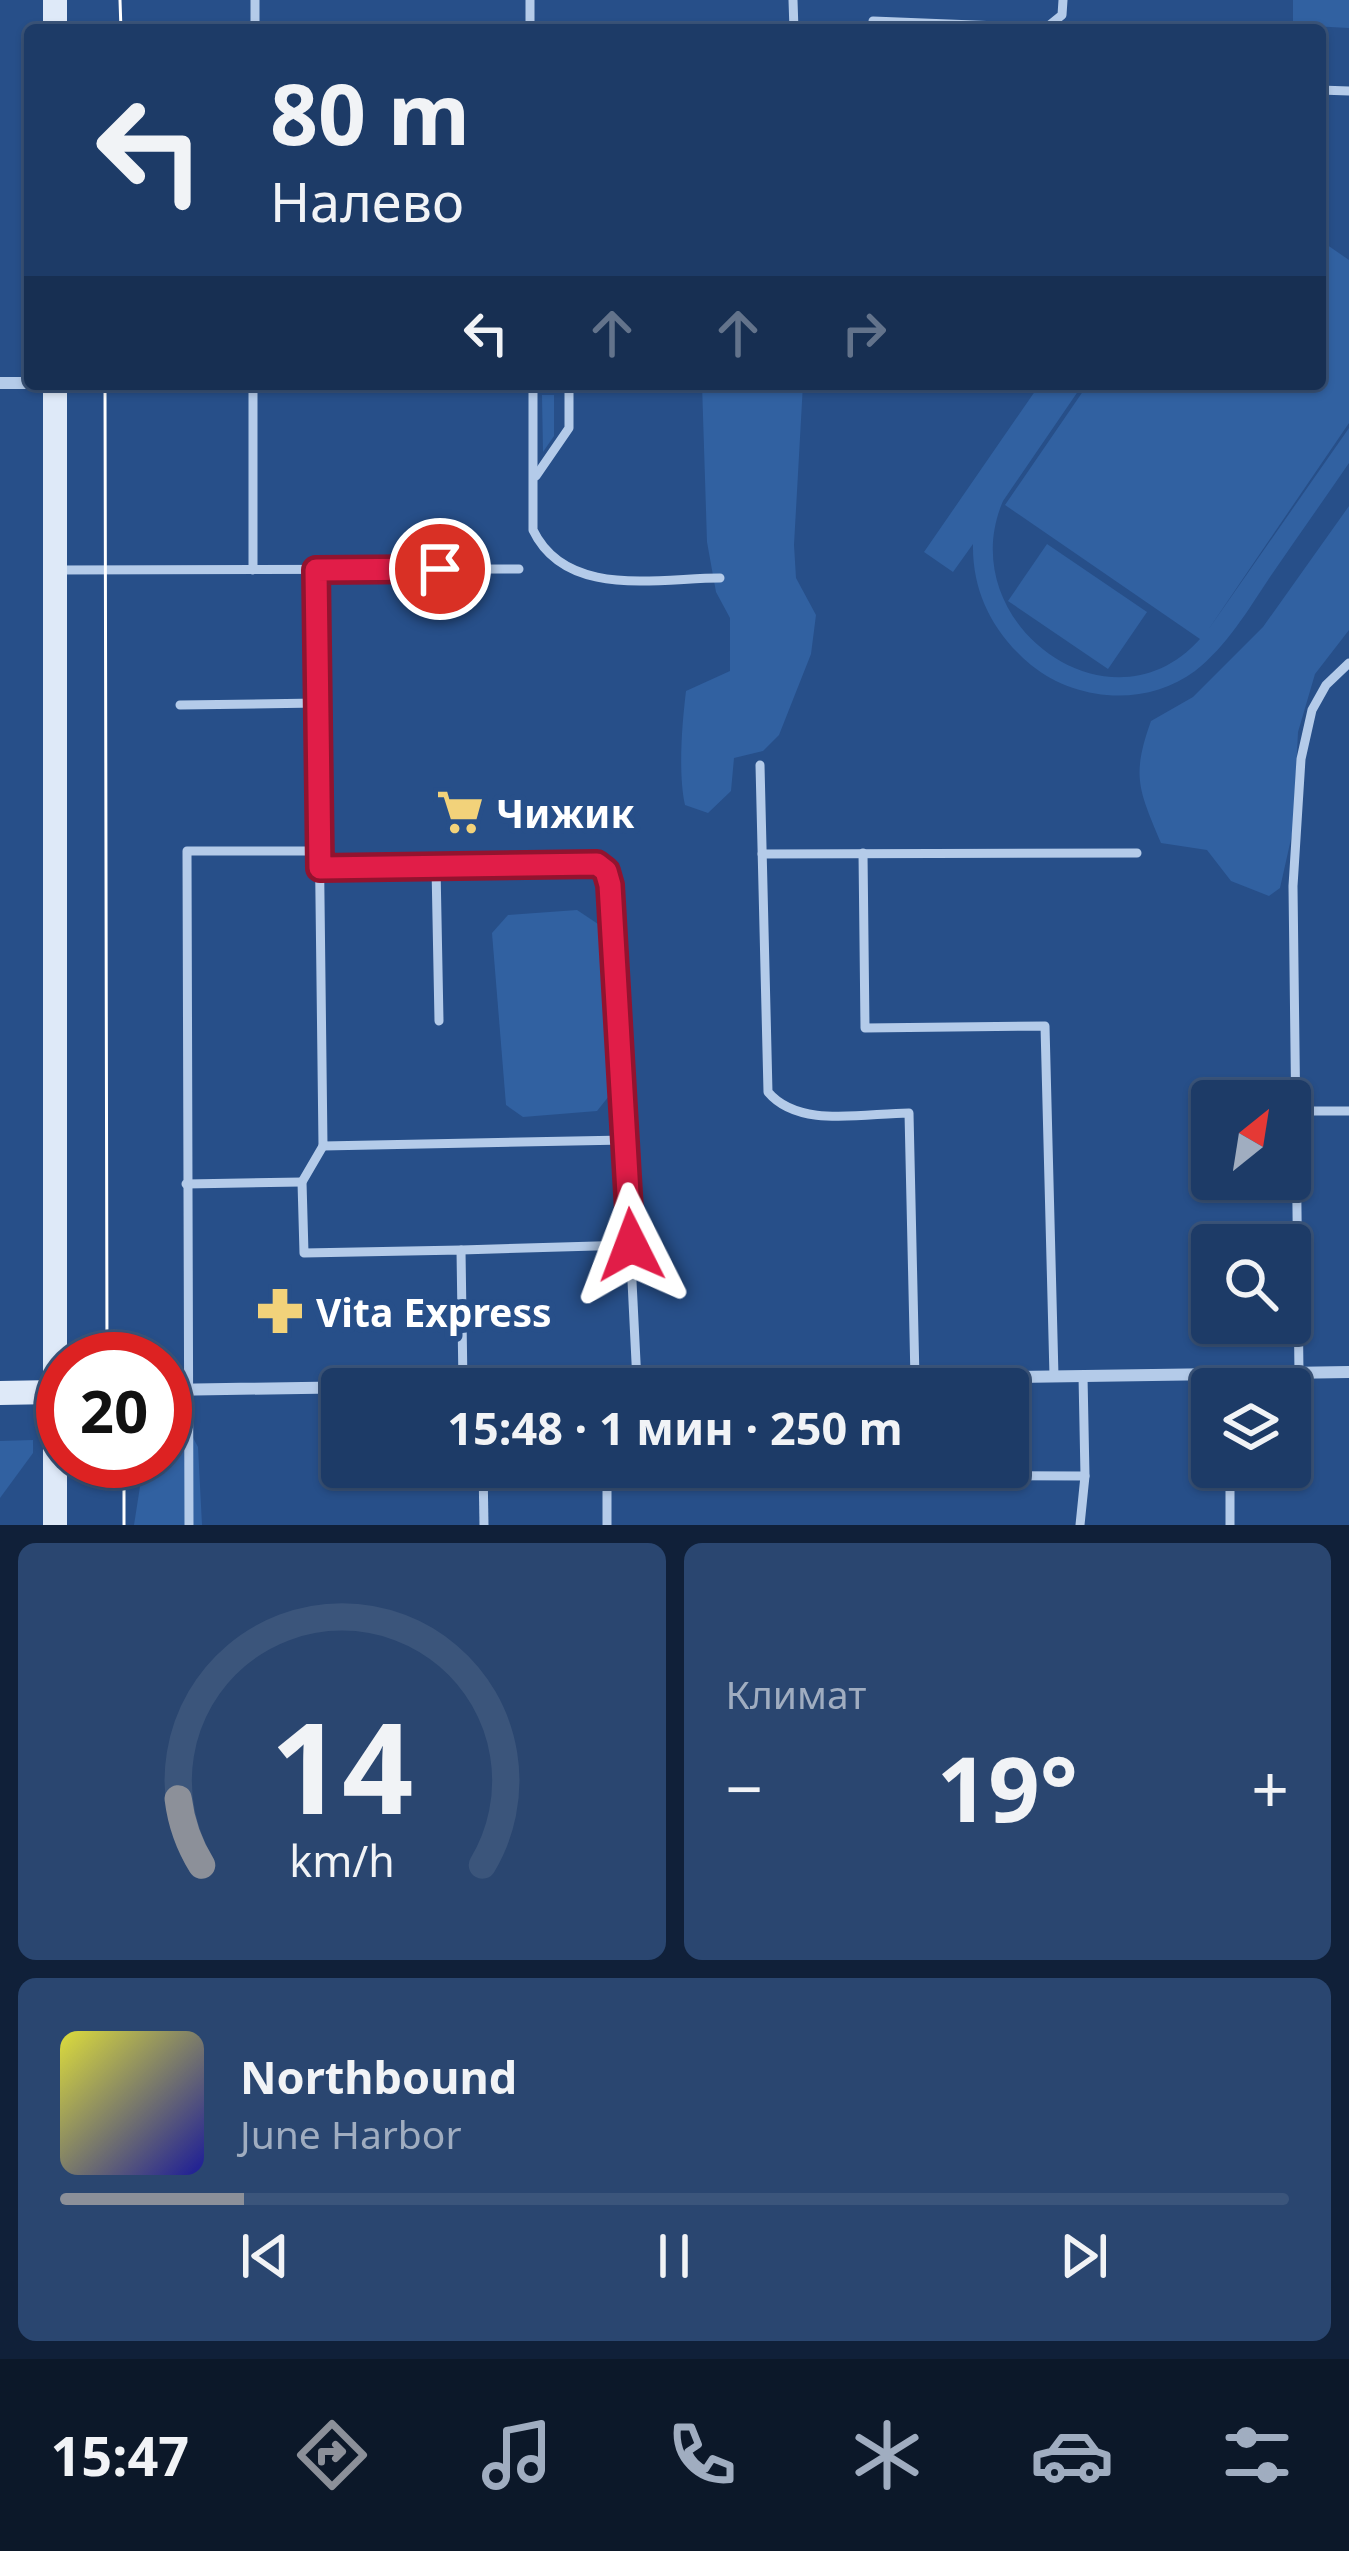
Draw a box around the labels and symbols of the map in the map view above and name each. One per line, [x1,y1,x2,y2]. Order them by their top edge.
pin [389,518,491,620]
place label: Чижик [496,786,634,839]
supermarket icon: Чижик [435,787,485,837]
north arrow [1191,1080,1311,1200]
position arrow [568,1182,694,1308]
place label: Vita Express [316,1285,552,1338]
pharmacy icon: Vita Express [255,1286,305,1336]
speed limit sign: 20 [36,1332,192,1488]

